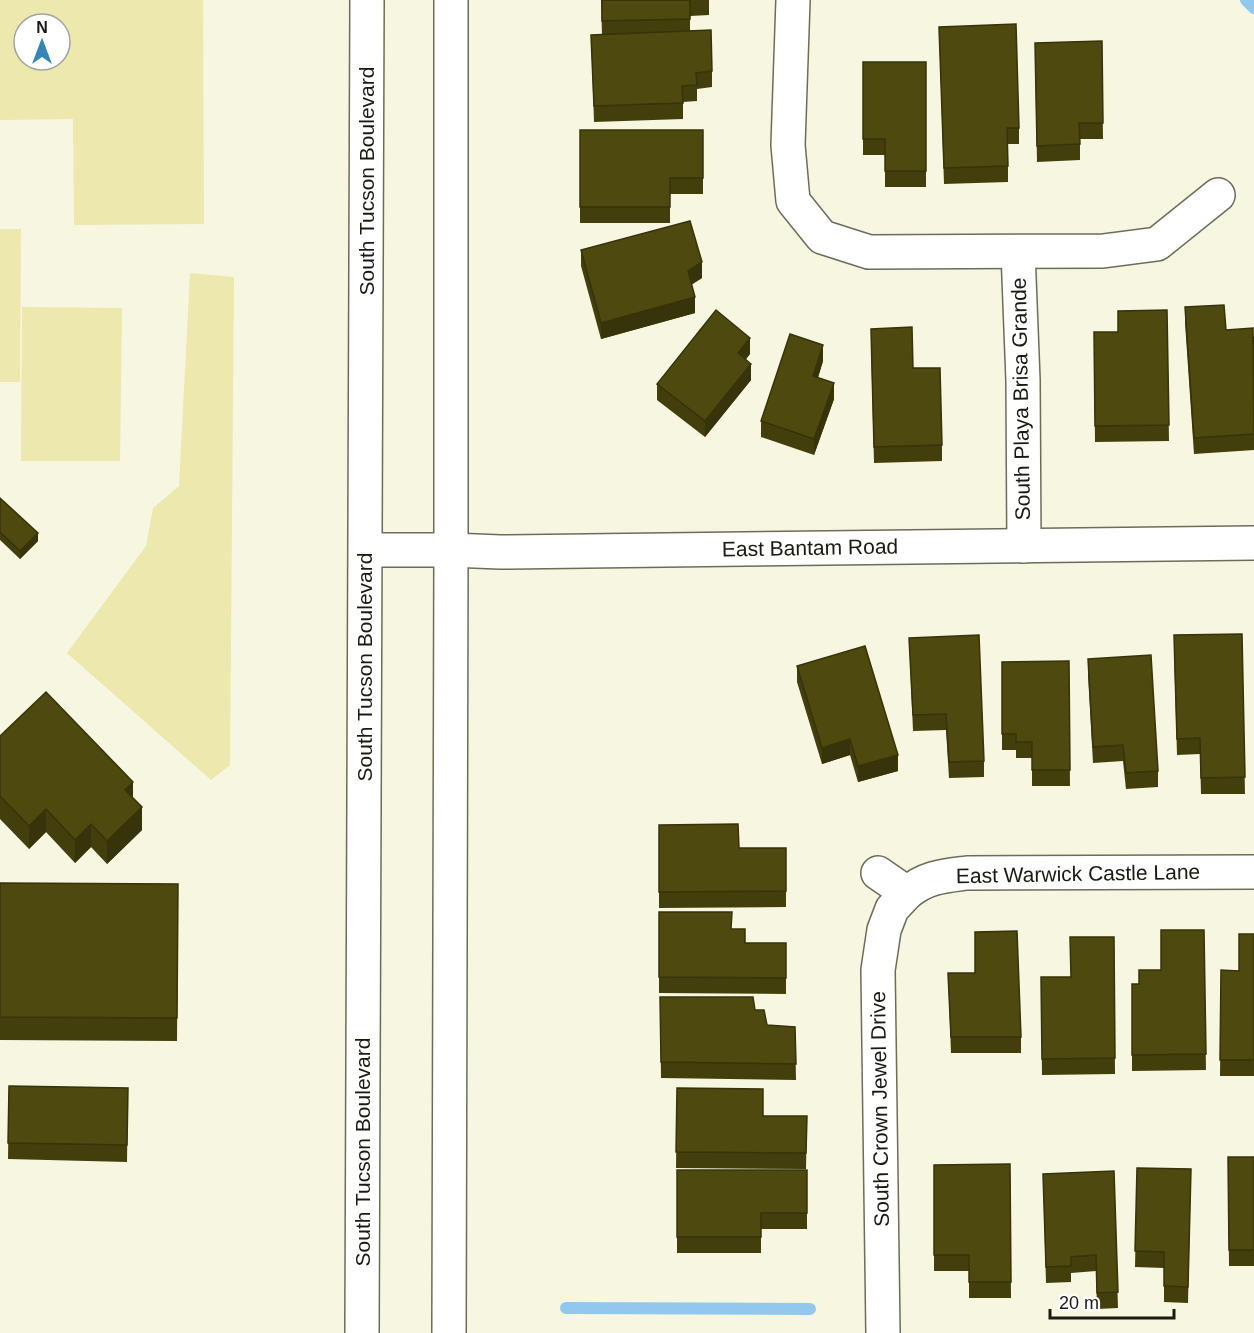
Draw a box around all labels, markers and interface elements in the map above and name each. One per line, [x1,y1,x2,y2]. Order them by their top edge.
north arrow [12,12,72,72]
text: N [36,19,48,36]
street label: South Tucson Boulevard [355,67,378,295]
street label: South Playa Brisa Grande [1007,277,1034,521]
street label: East Bantam Road [722,534,898,561]
street label: South Tucson Boulevard [353,553,376,781]
street label: East Warwick Castle Lane [956,860,1200,887]
street label: South Crown Jewel Drive [866,991,893,1227]
street label: South Tucson Boulevard [351,1038,374,1266]
scale bar [1050,1282,1174,1320]
text: 20 m [1059,1293,1099,1313]

